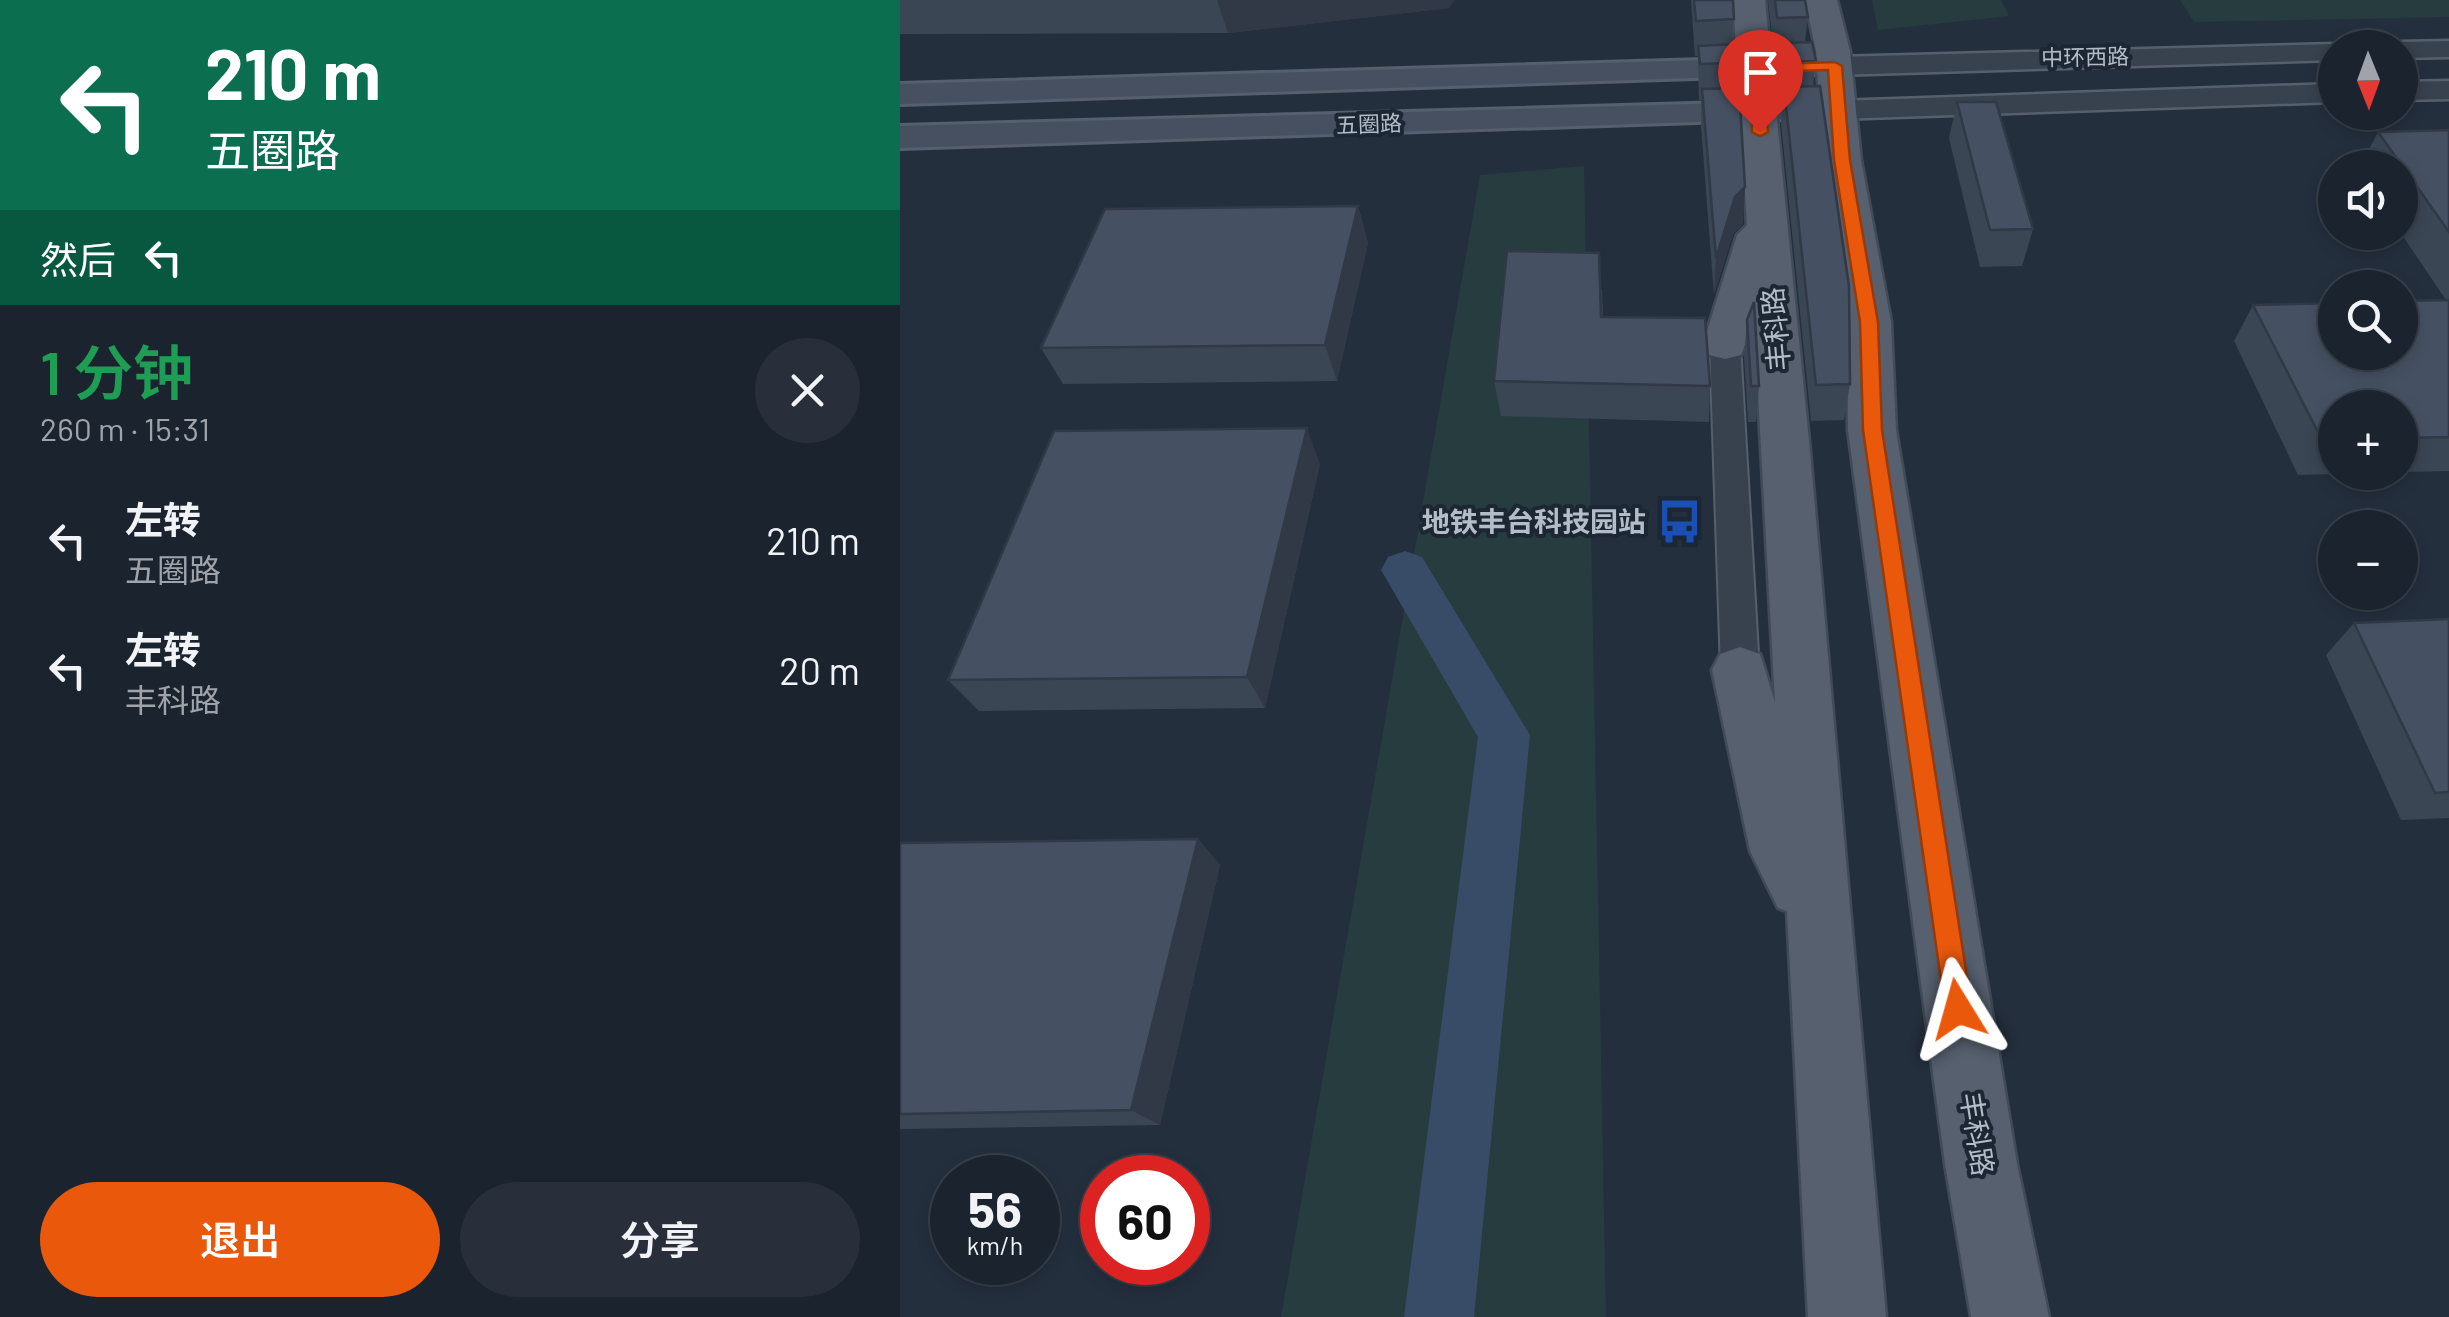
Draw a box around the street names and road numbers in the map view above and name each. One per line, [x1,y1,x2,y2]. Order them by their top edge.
street label: 中环西路 [2041,42,2129,70]
street label: 五圈路 [1336,109,1402,137]
street label: 丰科路 [1754,286,1796,372]
street label: 丰科路 [1955,1090,2001,1178]

